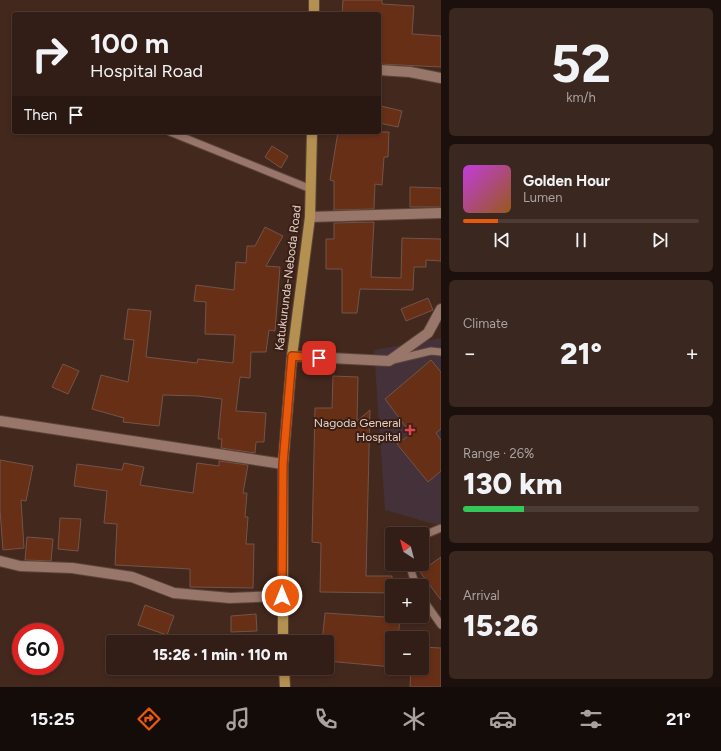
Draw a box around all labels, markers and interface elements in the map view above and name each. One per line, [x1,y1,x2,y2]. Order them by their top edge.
text: 100 m [90,26,169,60]
icon: right [24,28,76,80]
text: 52 [551,33,611,95]
text: Hospital Road [90,60,203,82]
text: km/h [566,90,596,105]
icon: arrive [65,104,87,126]
text: Then [24,106,57,124]
text: Golden Hour [523,172,610,190]
text: Lumen [523,190,562,205]
street label: Katukurunda-Neboda Road [272,205,304,351]
icon: previous [491,229,513,251]
icon: pause [570,229,592,251]
icon: next [649,229,671,251]
text: Climate [463,316,508,331]
text: 21° [560,335,602,372]
text: − [463,340,477,367]
text: + [685,340,699,367]
pin [302,341,336,375]
icon: arrive [308,347,330,369]
place label: Nagoda General Hospital [314,416,401,444]
marker: Nagoda General Hospital [404,424,416,436]
text: Range · 26% [463,446,534,461]
text: 130 km [463,465,562,502]
north arrow [385,527,429,571]
map controls [385,527,429,675]
position arrow [261,575,303,617]
button: + [385,579,429,623]
text: Arrival [463,588,500,603]
text: 15:26 [463,607,538,644]
speed limit sign: 60 [12,623,64,675]
button: − [385,631,429,675]
text: 15:26 · 1 min · 110 m [153,646,287,664]
icon: directions [135,705,163,733]
icon: music [224,705,252,733]
icon: phone [312,705,340,733]
icon: climate [400,705,428,733]
icon: car [489,705,517,733]
icon: filters [577,705,605,733]
text: 15:25 [30,708,75,730]
text: 21° [666,708,691,730]

